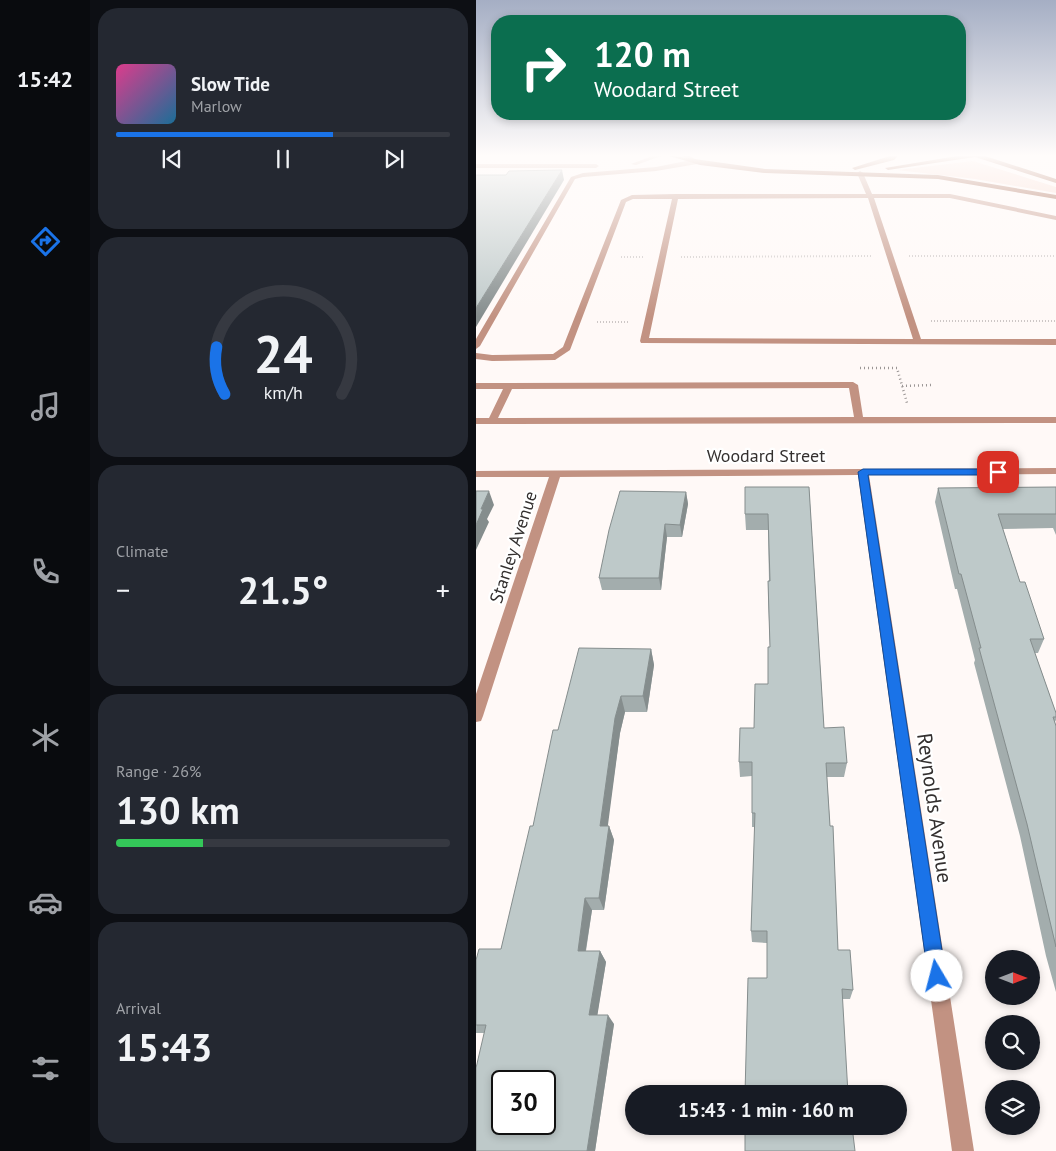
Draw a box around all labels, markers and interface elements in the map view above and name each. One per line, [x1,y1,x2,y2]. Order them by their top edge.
text: 120 m [594,31,691,77]
icon: right [511,35,576,100]
text: 15:42 [17,65,73,93]
text: Slow Tide [191,72,270,96]
text: Woodard Street [594,75,739,103]
text: Marlow [191,96,242,116]
icon: previous [158,145,186,173]
icon: pause [269,145,297,173]
icon: next [380,145,408,173]
icon: directions [28,224,63,259]
text: 24 [254,320,312,387]
text: km/h [263,381,303,404]
icon: music [28,389,63,424]
street label: Woodard Street [707,444,825,467]
pin [977,451,1019,493]
icon: arrive [984,458,1012,486]
street label: Stanley Avenue [484,488,542,606]
text: Climate [116,541,168,561]
icon: phone [28,554,63,589]
text: 21.5° [238,565,328,614]
text: − [116,571,130,608]
text: + [436,571,450,608]
icon: climate [28,720,63,755]
street label: Reynolds Avenue [911,731,959,885]
text: Range · 26% [116,761,201,781]
text: 130 km [116,785,240,834]
icon: car [28,885,63,920]
position arrow [910,949,962,1001]
north arrow [985,950,1040,1005]
map controls [985,950,1040,1135]
text: Arrival [116,998,161,1018]
button: search [985,1015,1040,1070]
text: 15:43 [116,1022,212,1071]
icon: filters [28,1051,63,1086]
speed limit sign: 30 [491,1070,556,1135]
button: layers [985,1080,1040,1135]
text: 15:43 · 1 min · 160 m [678,1098,854,1122]

